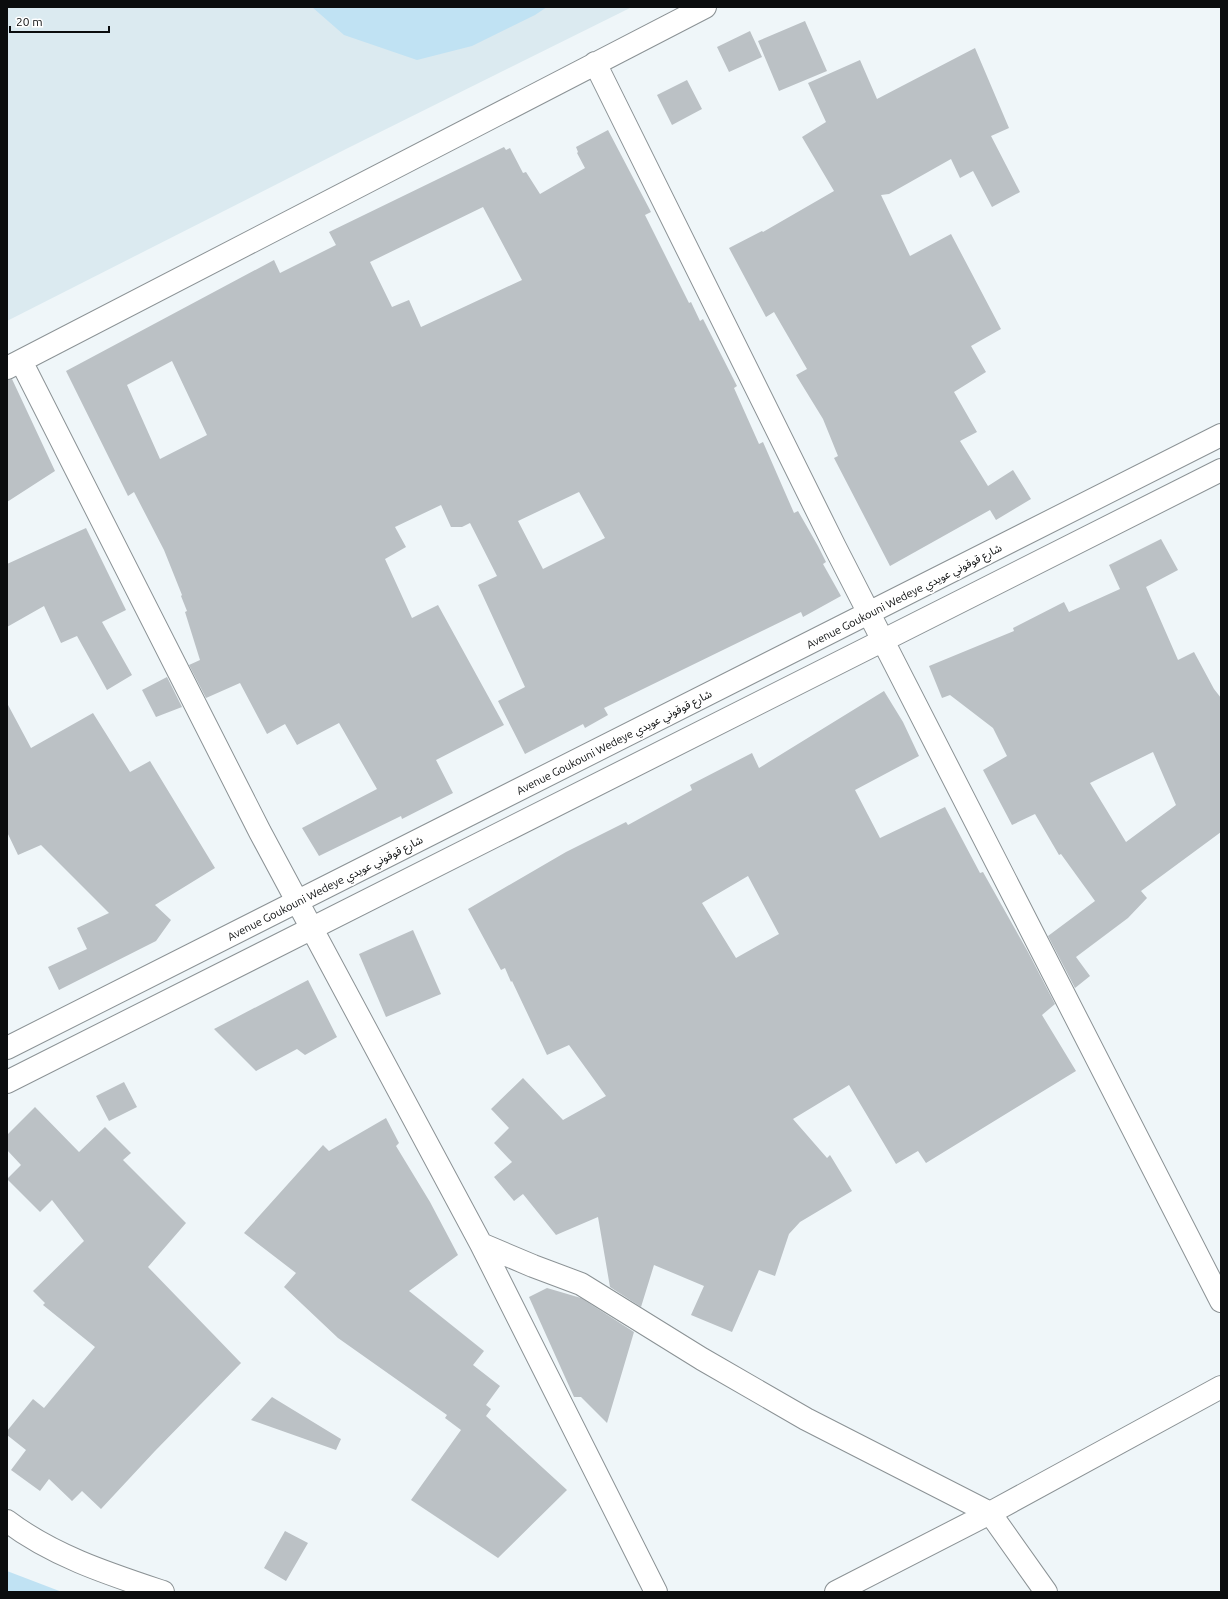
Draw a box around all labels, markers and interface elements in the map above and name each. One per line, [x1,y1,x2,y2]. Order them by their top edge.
scale bar [10,8,109,34]
text: 20 m [16,15,43,28]
street label: Avenue Goukouni Wedeye شارع قوقوني عويدي [804,541,1006,654]
street label: Avenue Goukouni Wedeye شارع قوقوني عويدي [514,687,716,800]
street label: Avenue Goukouni Wedeye شارع قوقوني عويدي [225,833,427,946]

